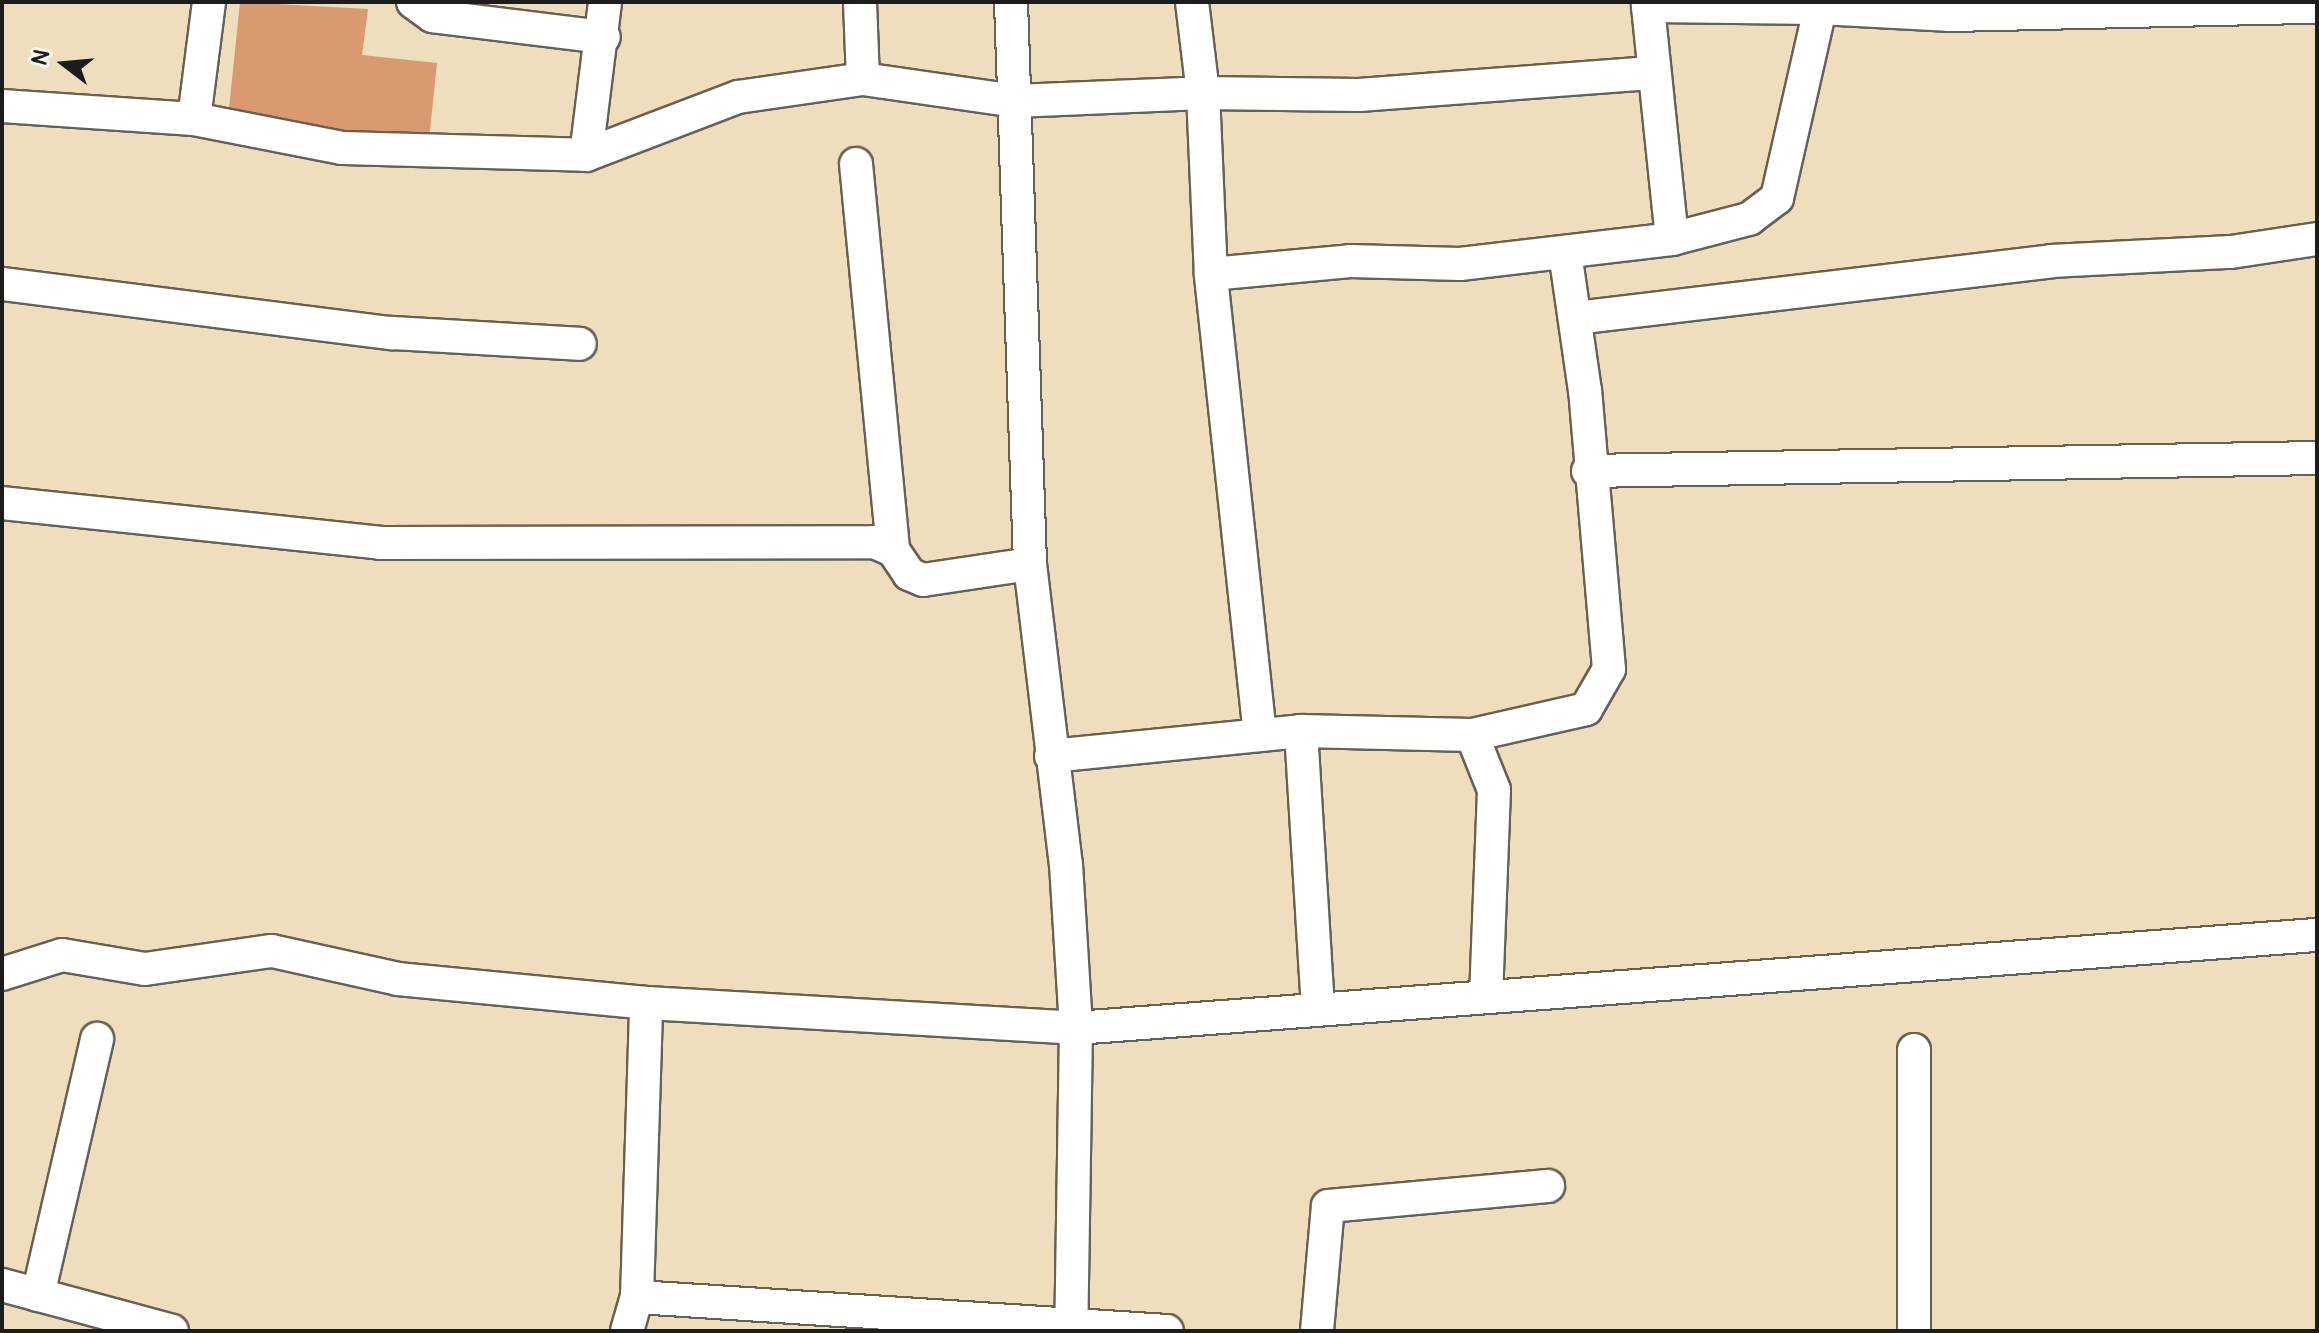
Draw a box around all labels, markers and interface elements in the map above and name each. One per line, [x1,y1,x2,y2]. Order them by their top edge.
north arrow [24,24,104,104]
text: N [25,46,56,68]

